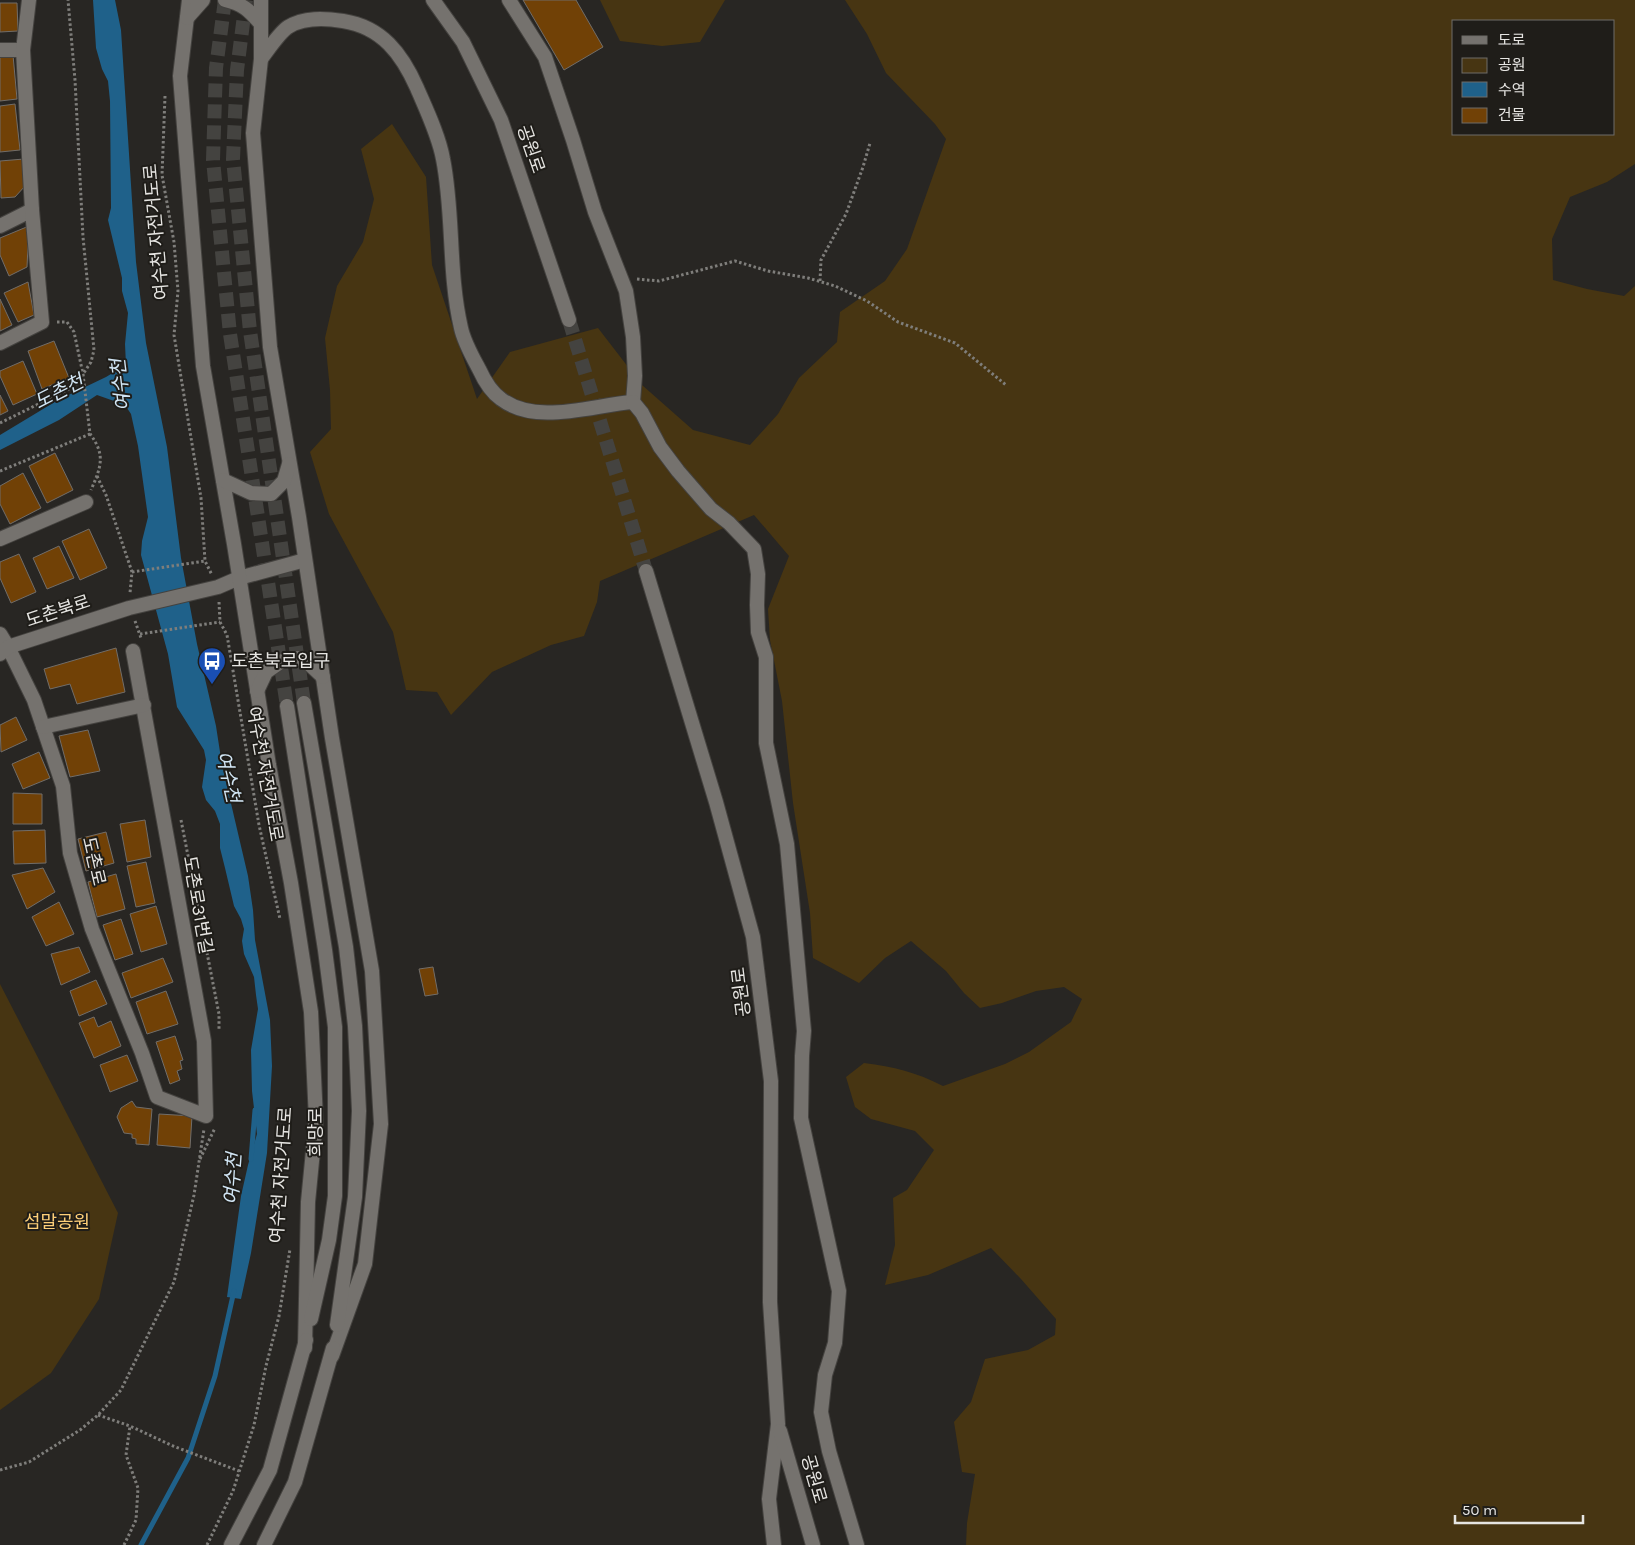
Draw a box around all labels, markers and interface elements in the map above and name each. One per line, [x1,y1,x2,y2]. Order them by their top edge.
legend [1452,20,1615,135]
text: 도로 [1498,31,1526,49]
text: 공원 [1498,56,1526,74]
text: 수역 [1498,81,1526,99]
text: 건물 [1498,106,1526,124]
street label: 공원로 [513,122,549,176]
street label: 여수천 자전거도로 [139,163,173,301]
water label: 여수천 [107,356,135,412]
water label: 도촌천 [31,370,89,414]
street label: 도촌북로 [23,590,93,632]
bus stop icon: 도촌북로입구 [197,646,227,685]
place label: 도촌북로입구 [231,650,330,672]
street label: 여수천 자전거도로 [242,705,288,843]
water label: 여수천 [211,749,245,806]
street label: 도촌로 [78,834,110,888]
street label: 도촌로31번길 [179,854,217,956]
street label: 공원로 [727,966,755,1018]
street label: 여수천 자전거도로 [265,1106,297,1244]
street label: 희망로 [305,1107,327,1157]
water label: 여수천 [220,1151,246,1206]
park label: 섬말공원 [24,1211,90,1233]
street label: 공원로 [797,1452,831,1506]
scale bar [1455,1492,1582,1524]
text: 50 m [1462,1501,1497,1519]

